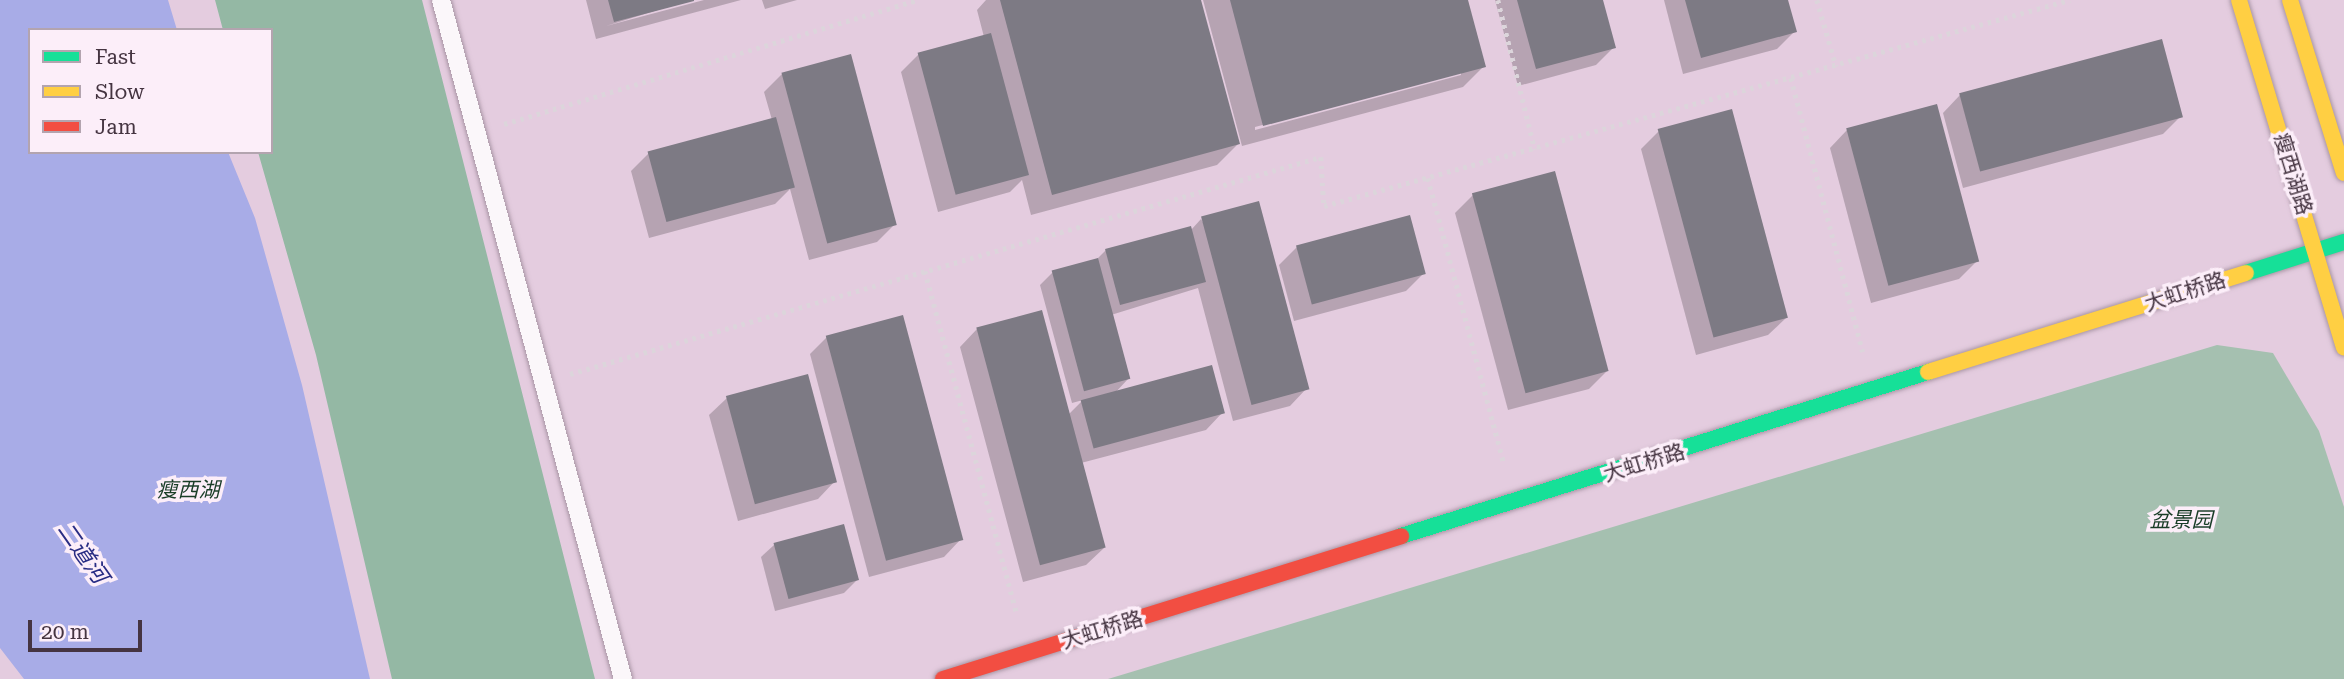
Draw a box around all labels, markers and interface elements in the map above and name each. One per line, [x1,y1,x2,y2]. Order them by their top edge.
legend [28,28,273,154]
text: Fast [95,45,136,69]
text: Slow [95,80,144,104]
text: Jam [95,115,137,139]
street label: 瘦西湖路 [2269,130,2317,218]
street label: 大虹桥路 [2141,267,2229,317]
street label: 大虹桥路 [1600,439,1688,487]
park label: 瘦西湖 [157,477,219,503]
park label: 盆景园 [2150,507,2212,533]
water label: 二道河 [51,517,113,589]
scale bar [32,606,145,650]
street label: 大虹桥路 [1058,606,1146,654]
text: 20 m [41,620,89,644]

